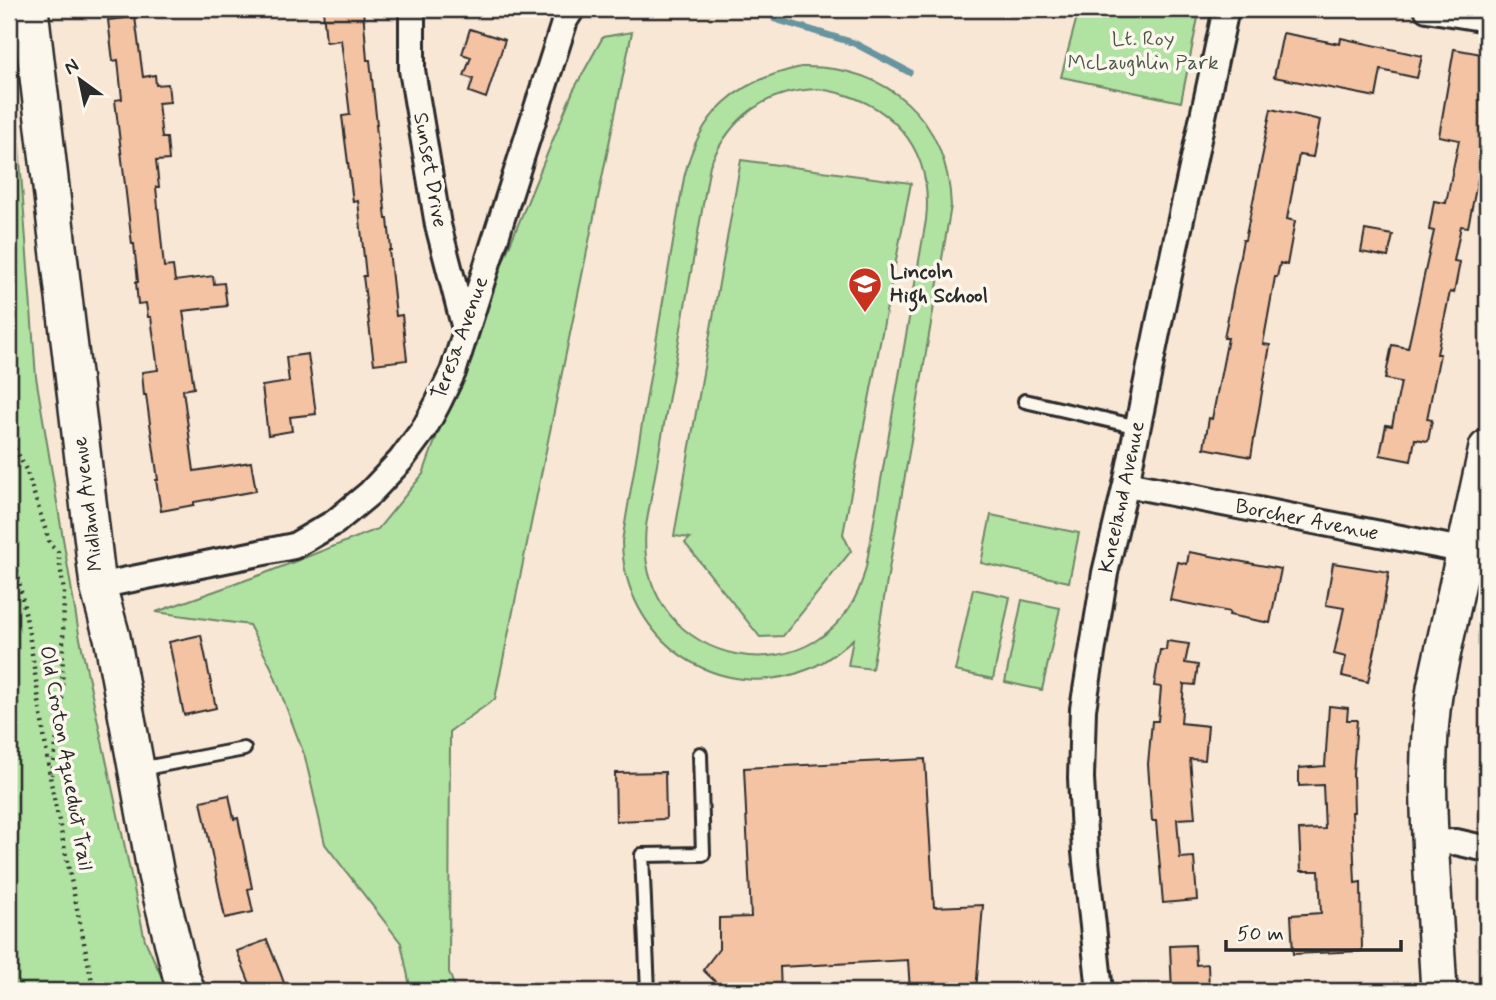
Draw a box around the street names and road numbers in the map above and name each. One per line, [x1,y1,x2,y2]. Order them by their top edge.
street label: Sunset Drive [406,110,454,230]
street label: Teresa Avenue [425,273,495,403]
street label: Kneeland Avenue [1092,419,1152,575]
street label: Midland Avenue [66,435,110,573]
street label: Borcher Avenue [1233,492,1381,548]
street label: Old Croton Aqueduct Trail [32,644,100,872]

